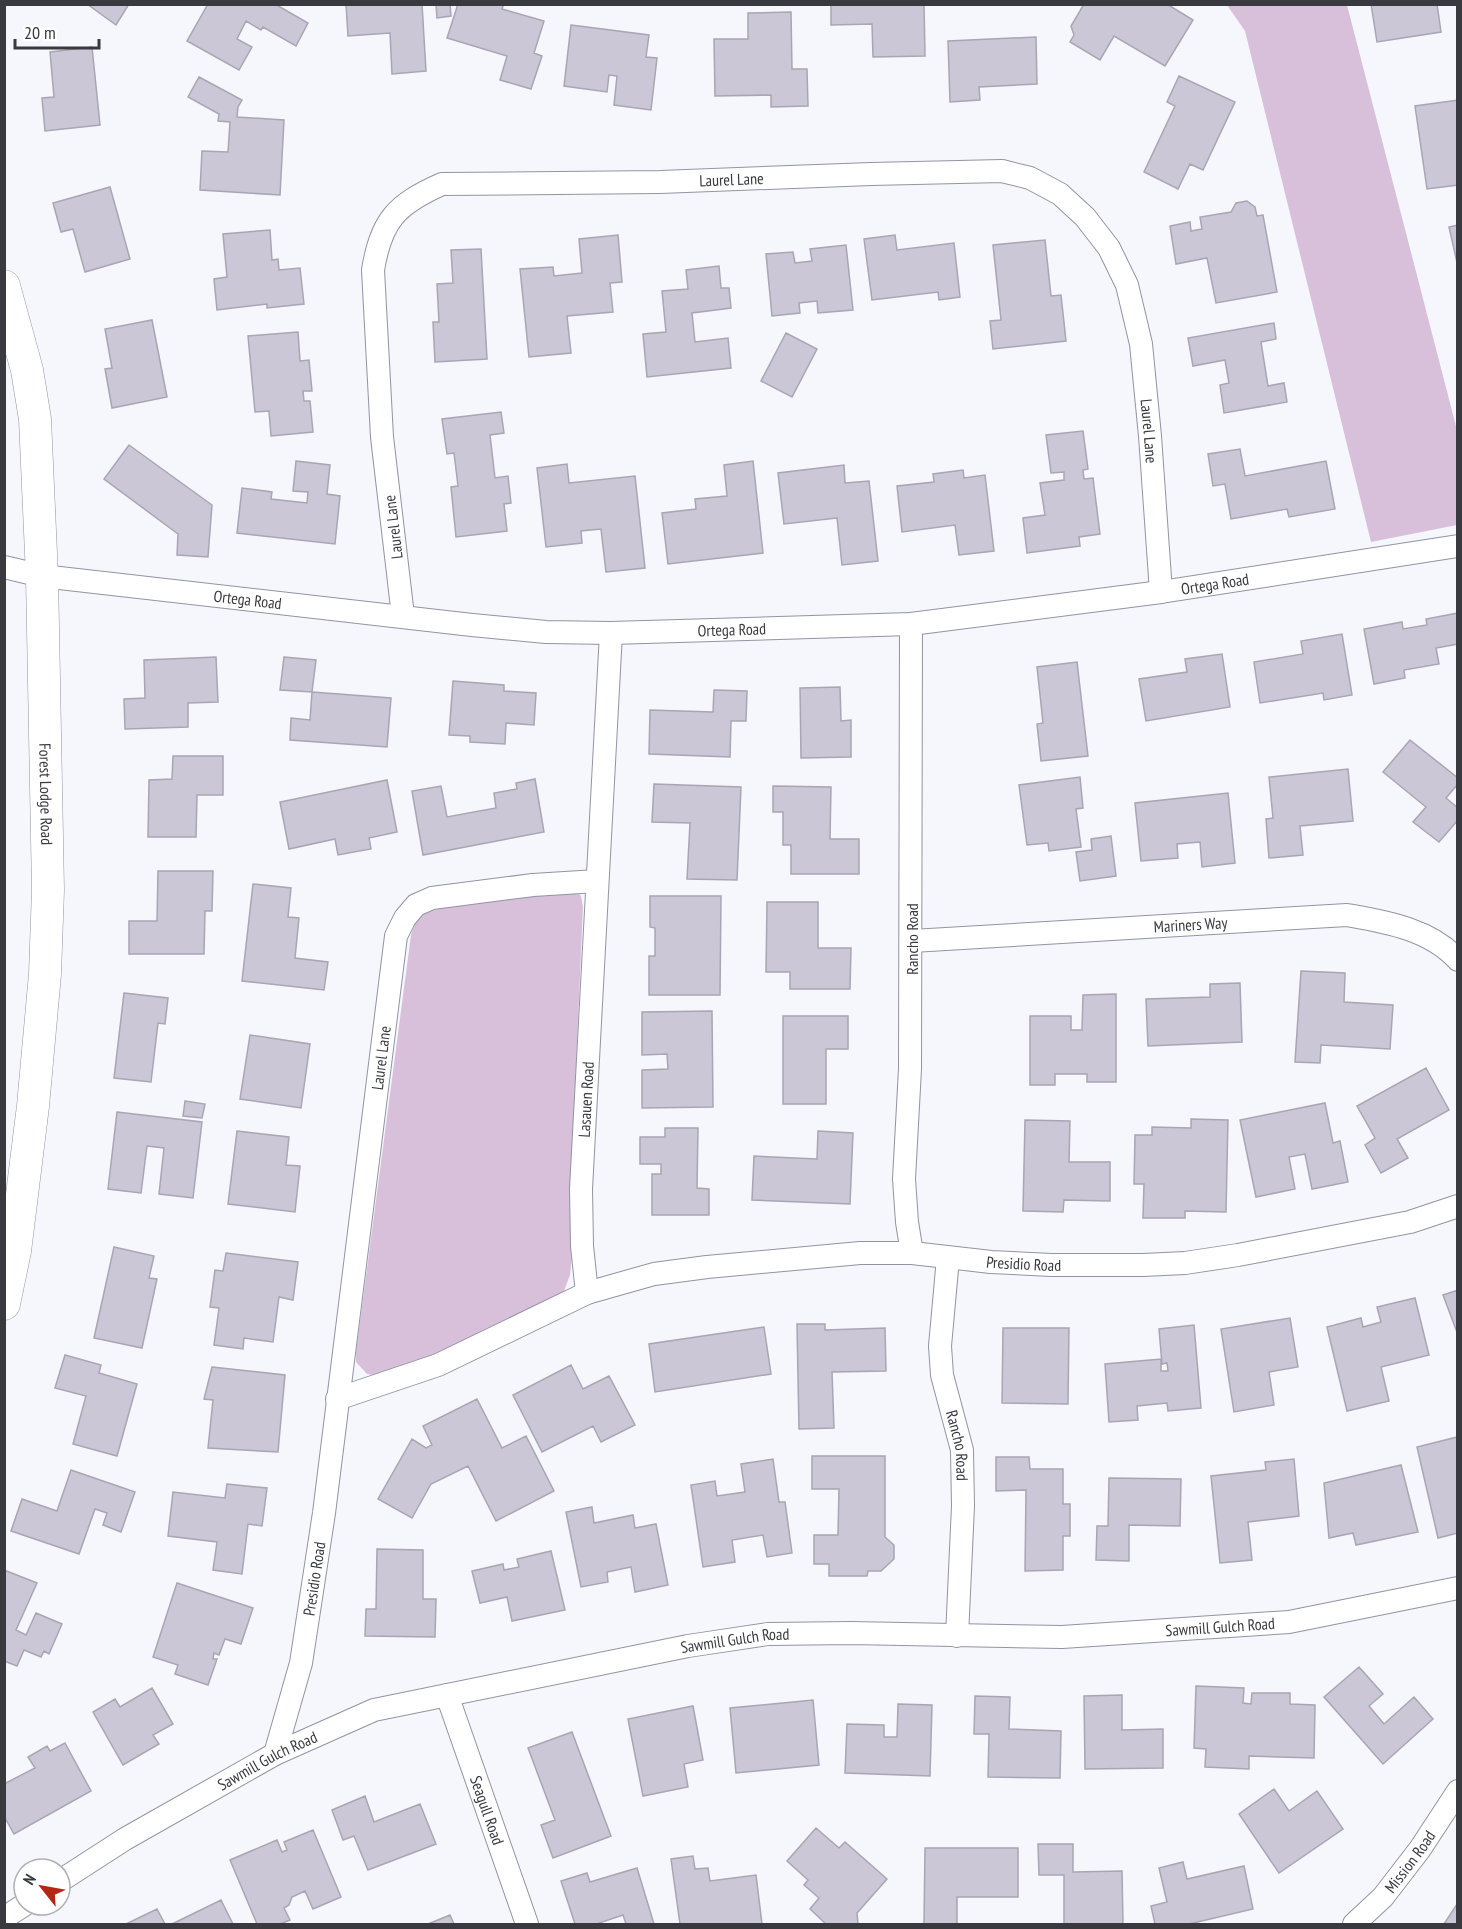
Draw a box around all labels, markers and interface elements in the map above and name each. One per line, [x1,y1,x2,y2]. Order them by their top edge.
scale bar [15,12,99,50]
text: 20 m [24,21,56,44]
street label: Laurel Lane [699,168,764,191]
street label: Laurel Lane [1136,398,1162,464]
street label: Laurel Lane [379,494,407,560]
street label: Ortega Road [1180,569,1250,599]
street label: Ortega Road [213,586,283,613]
street label: Ortega Road [697,618,766,640]
street label: Forest Lodge Road [35,743,57,845]
street label: Rancho Road [902,903,922,975]
street label: Mariners Way [1153,912,1228,937]
street label: Laurel Lane [367,1025,395,1091]
street label: Lasauen Road [574,1061,598,1138]
street label: Presidio Road [985,1252,1061,1275]
street label: Rancho Road [942,1408,973,1481]
street label: Presidio Road [298,1540,329,1617]
street label: Sawmill Gulch Road [1165,1613,1276,1640]
street label: Sawmill Gulch Road [679,1624,789,1657]
street label: Sawmill Gulch Road [214,1727,320,1795]
street label: Seagull Road [466,1773,509,1847]
street label: Mission Road [1380,1827,1439,1897]
north arrow [12,1857,72,1917]
text: N [18,1870,40,1888]

